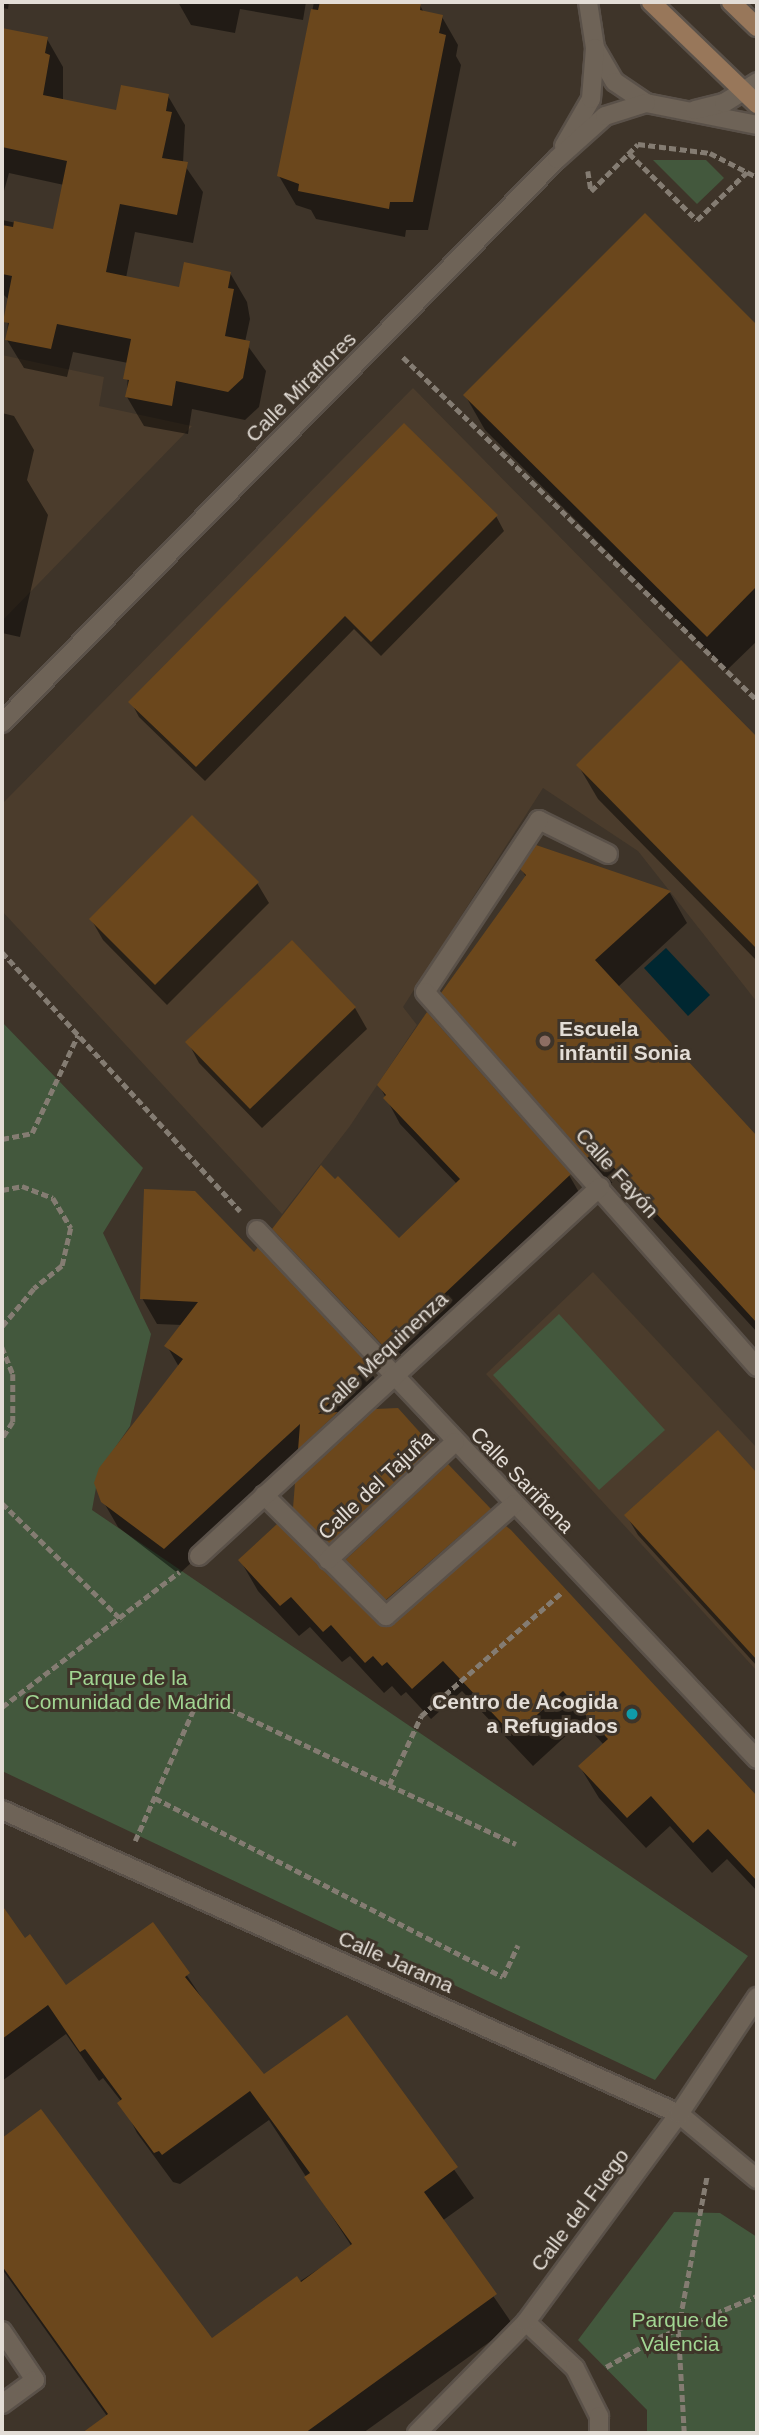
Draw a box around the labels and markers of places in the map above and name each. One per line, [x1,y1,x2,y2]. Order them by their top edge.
place label: Escuela infantil Sonia [559,1016,691,1066]
marker: Escuela infantil Sonia [537,1033,553,1049]
place label: Centro de Acogida a Refugiados [431,1689,618,1739]
marker: Centro de Acogida a Refugiados [624,1706,640,1722]

